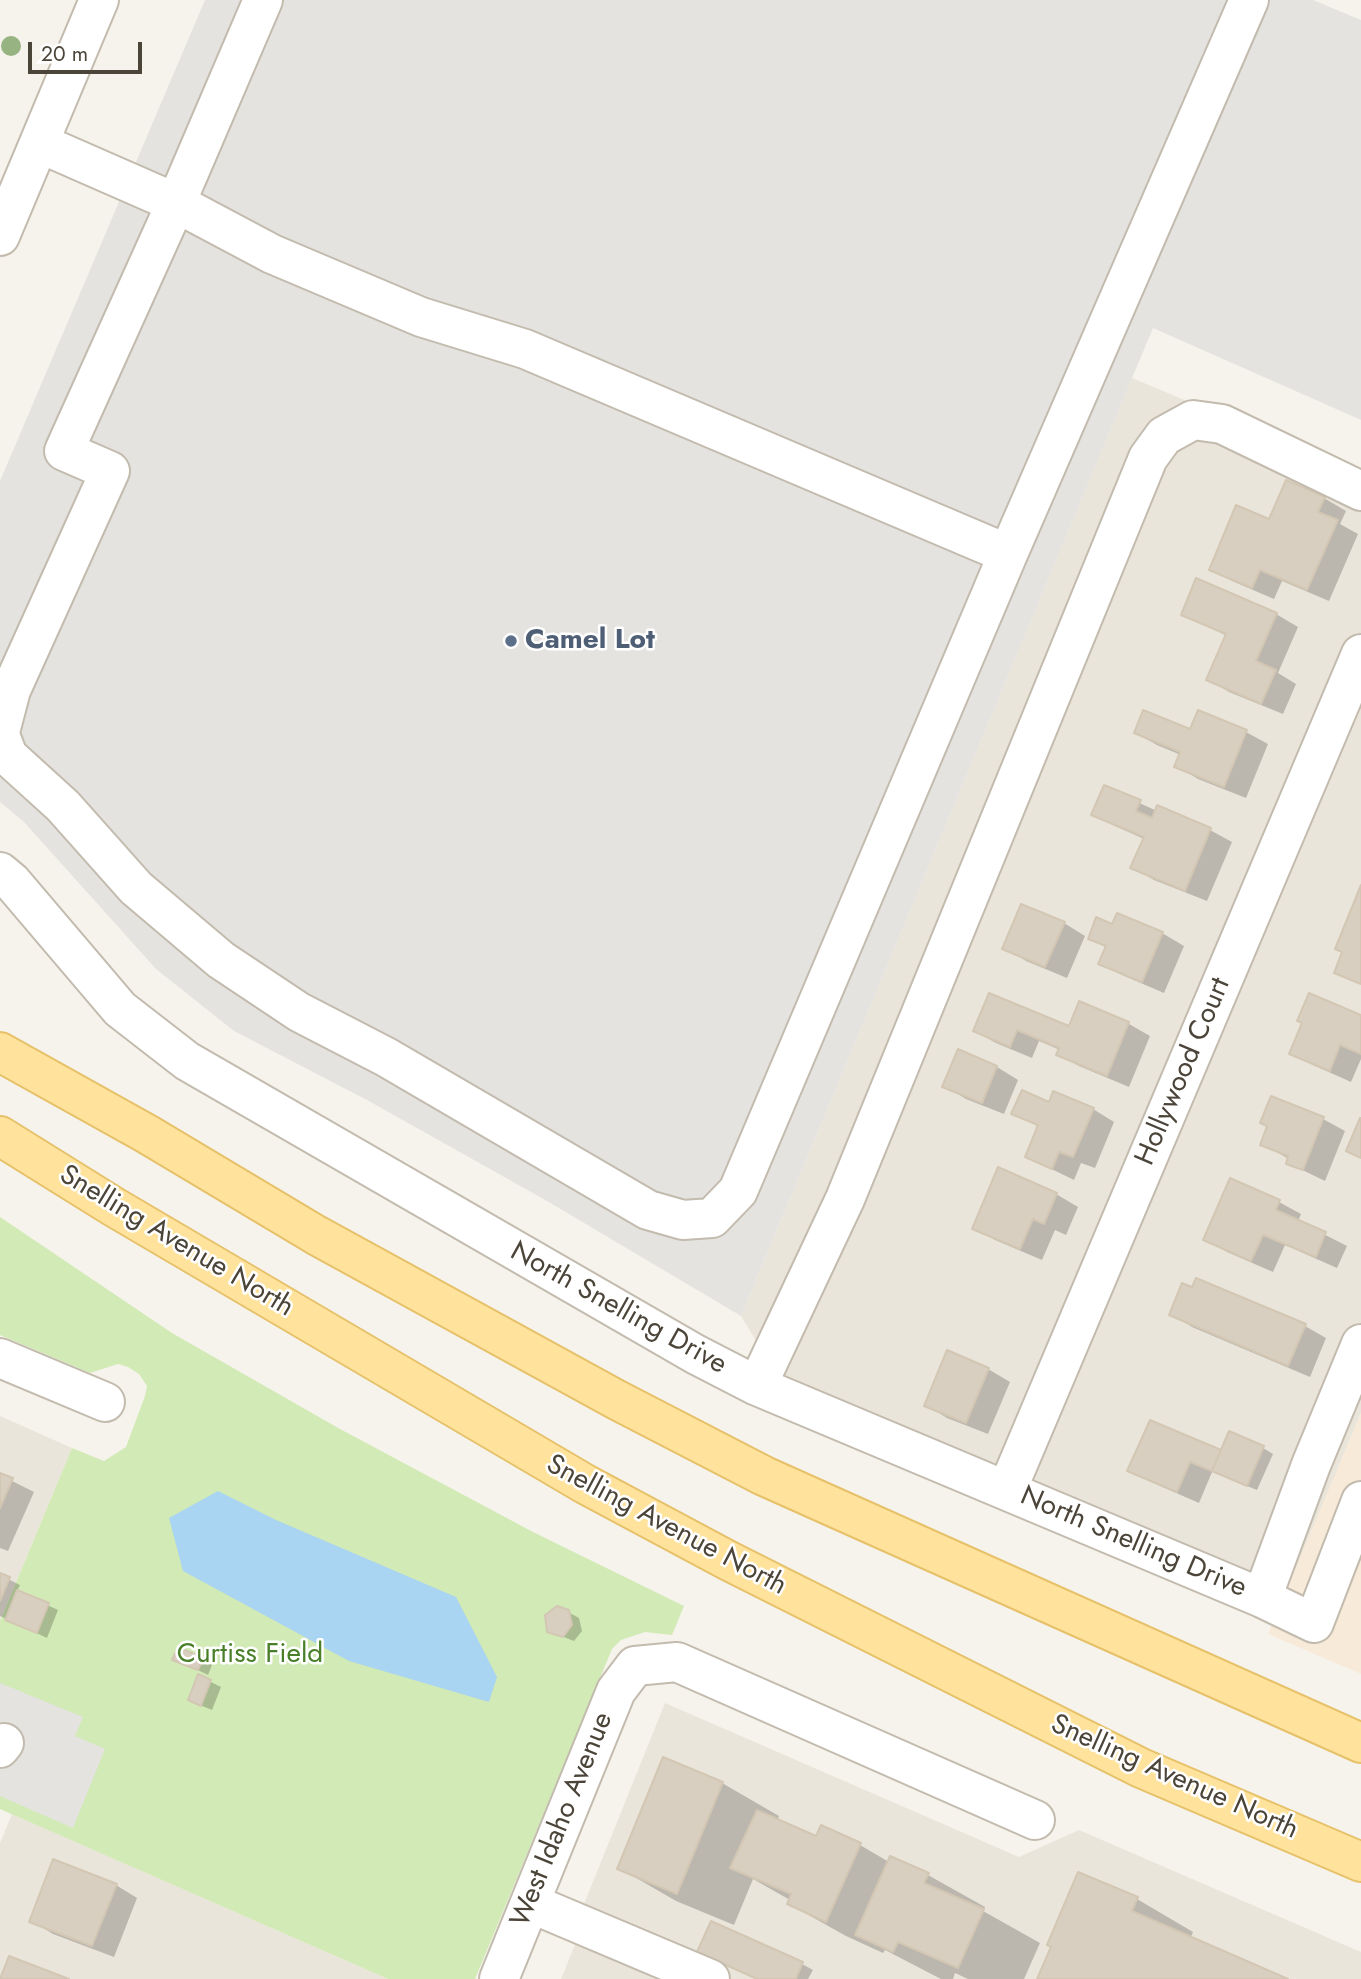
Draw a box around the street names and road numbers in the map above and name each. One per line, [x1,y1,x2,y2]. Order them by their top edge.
street label: Hollywood Court [1129,973,1239,1171]
street label: Snelling Avenue North [53,1159,299,1325]
street label: North Snelling Drive [504,1236,732,1382]
street label: Snelling Avenue North [540,1448,792,1604]
street label: North Snelling Drive [1015,1480,1251,1606]
street label: West Idaho Avenue [505,1708,621,1932]
street label: Snelling Avenue North [1045,1708,1303,1848]

